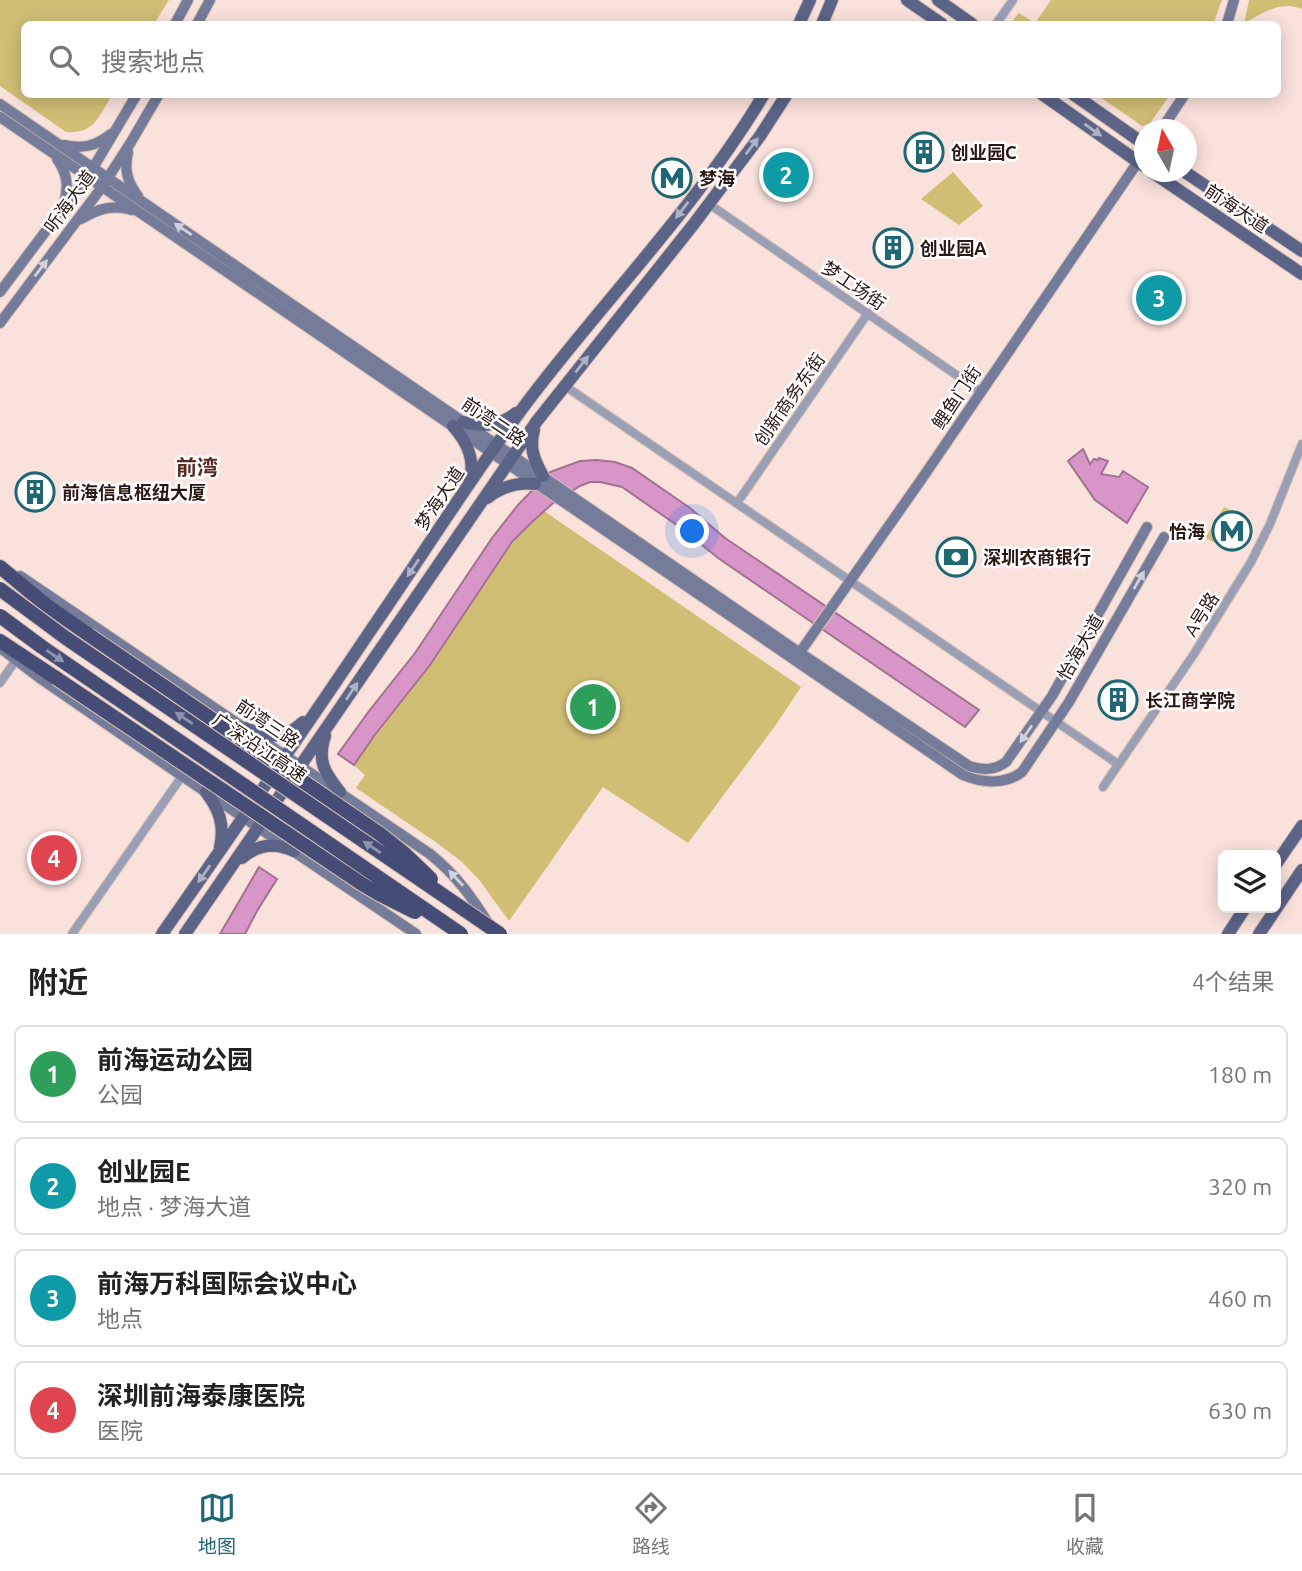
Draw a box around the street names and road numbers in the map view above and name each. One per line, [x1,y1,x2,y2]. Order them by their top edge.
street label: 听海大道 [40,166,98,236]
street label: 前海大道 [1202,180,1272,236]
street label: 梦工场街 [819,257,889,313]
street label: 创新商务东街 [750,349,828,449]
street label: 鲤鱼门街 [928,362,984,432]
street label: 前湾二路 [459,393,529,449]
street label: 梦海大道 [411,463,467,533]
street label: A号路 [1180,588,1222,640]
street label: 怡海大道 [1053,611,1107,683]
street label: 前湾三路 [233,695,303,751]
street label: 广深沿江高速 [210,709,310,785]

